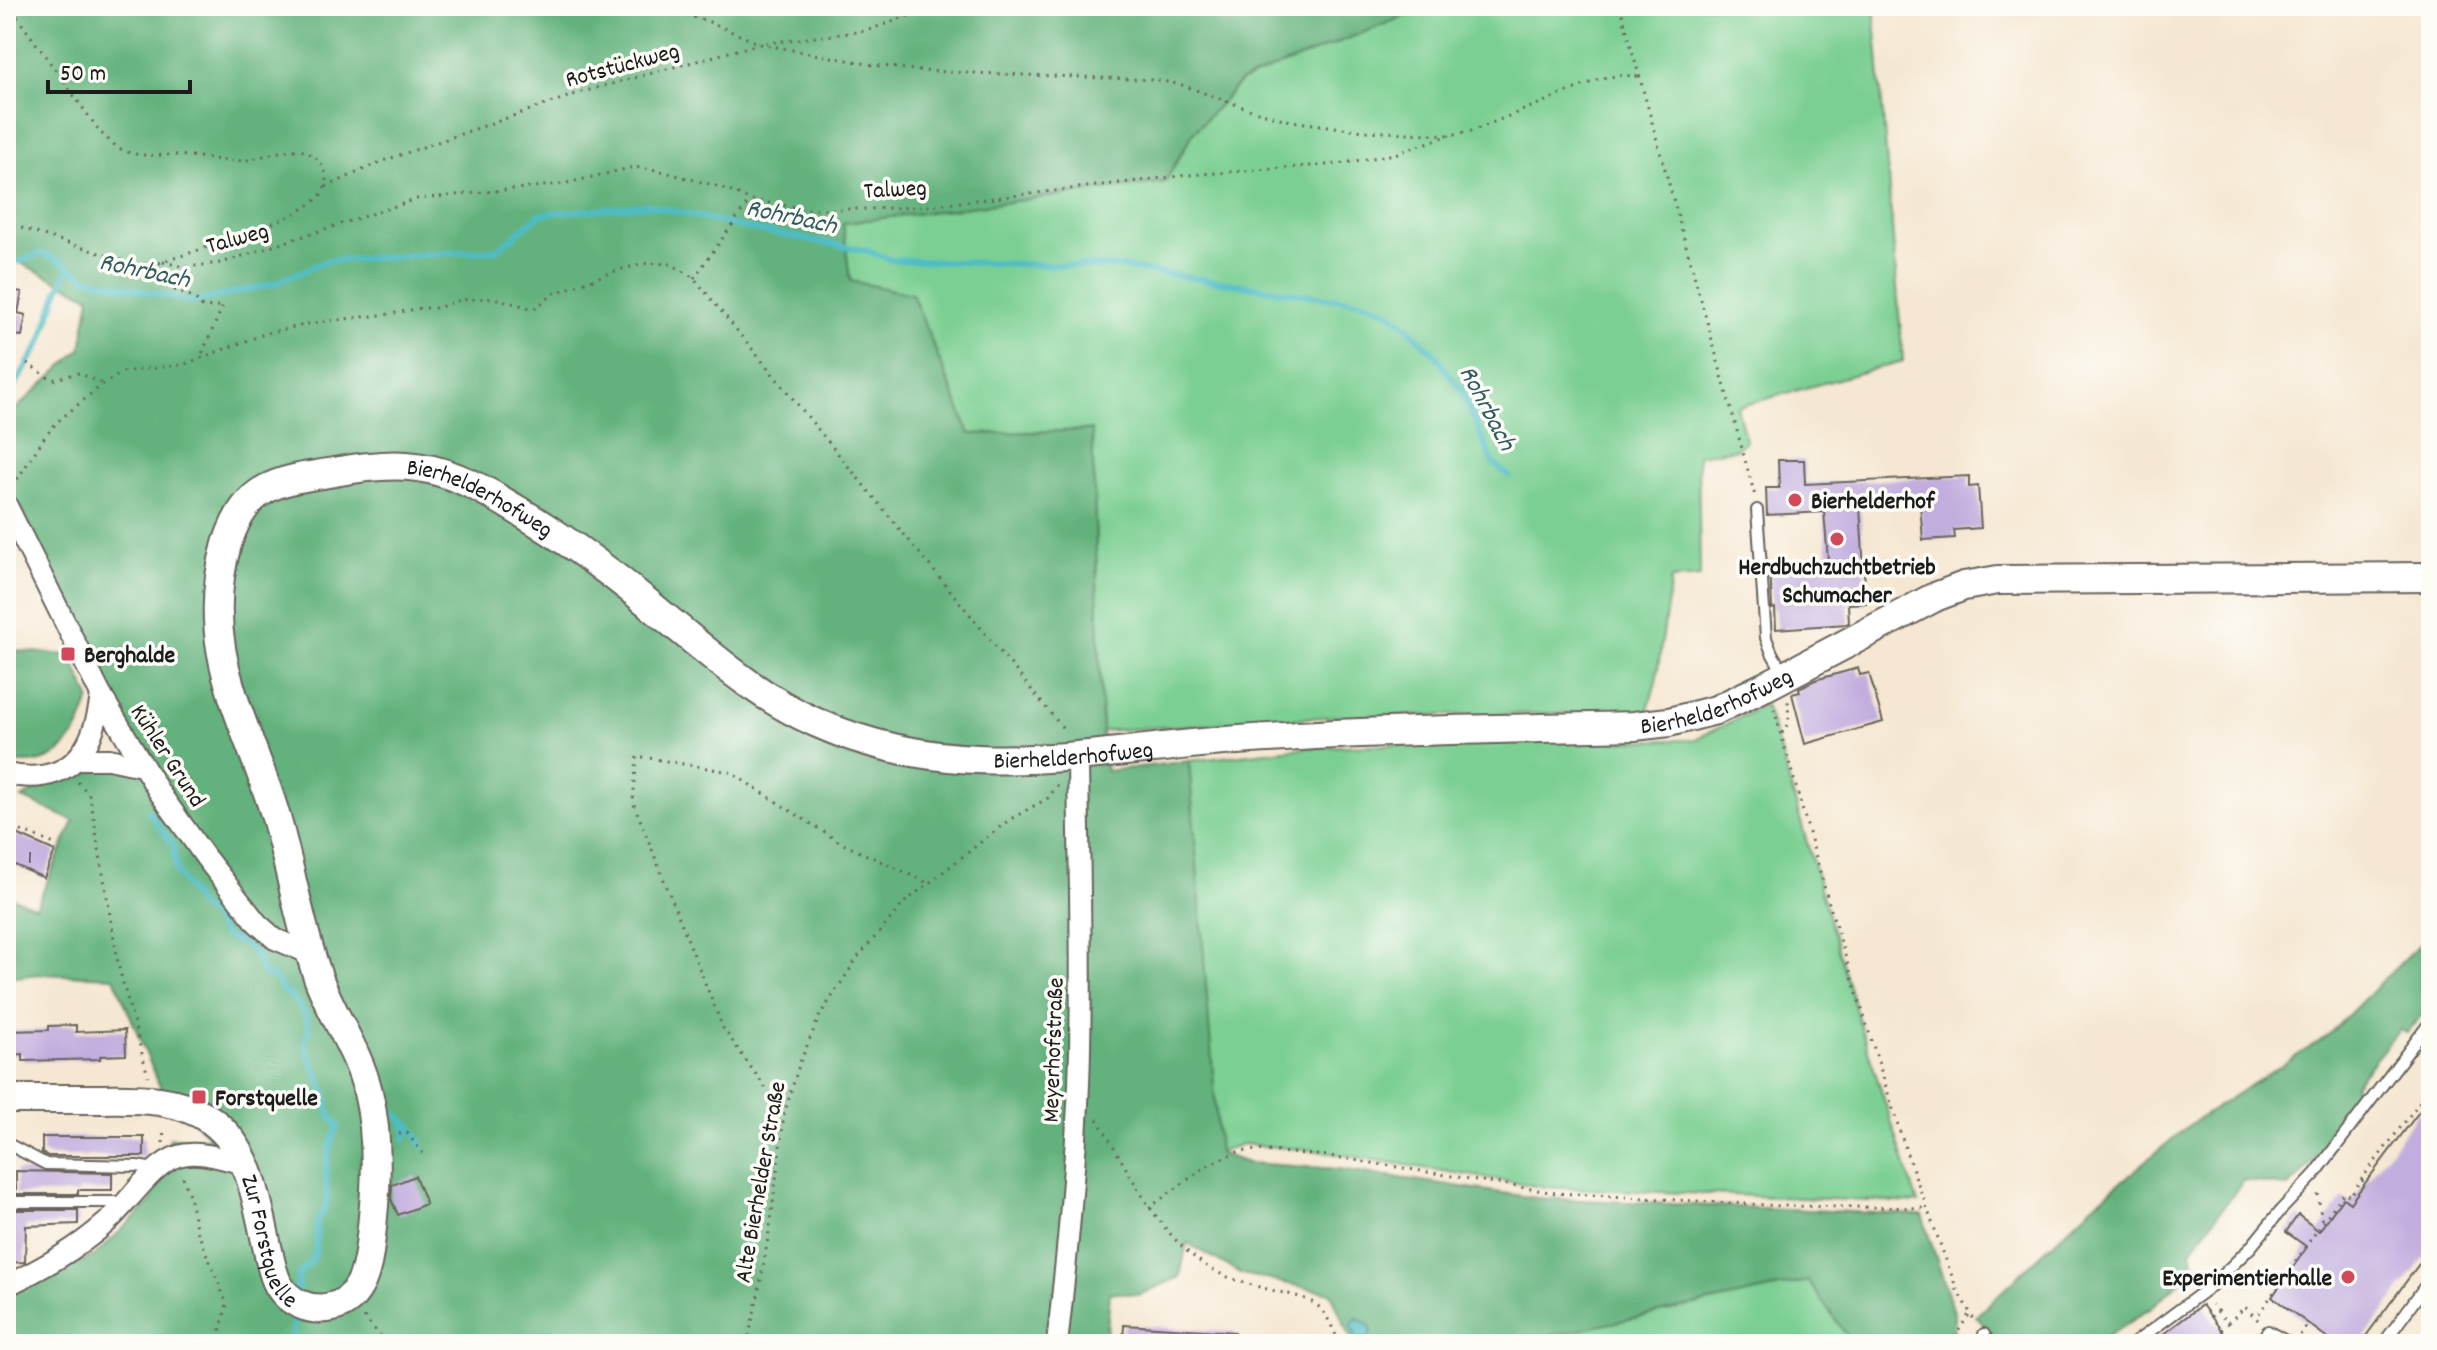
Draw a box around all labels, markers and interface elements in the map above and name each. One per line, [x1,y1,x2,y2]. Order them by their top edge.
street label: Rotstückweg [562,35,683,98]
scale bar [48,44,190,94]
text: 50 m [60,58,106,92]
street label: Talweg [863,172,928,210]
water label: Rohrbach [743,191,841,246]
street label: Talweg [203,215,273,264]
water label: Rohrbach [96,245,194,300]
water label: Rohrbach [1448,360,1524,459]
street label: Bierhelderhofweg [405,452,559,548]
place label: Bierhelderhof [1811,486,1936,520]
marker: Bierhelderhof [1786,491,1804,509]
marker: Herdbuchzuchtbetrieb Schumacher [1828,530,1846,548]
place label: Herdbuchzuchtbetrieb Schumacher [1738,552,1936,614]
place label: Berghalde [84,640,176,674]
marker: Berghalde [59,645,77,663]
street label: Bierhelderhofweg [1639,661,1799,745]
street label: Kühler Grund [120,698,213,815]
street label: Bierhelderhofweg [993,734,1155,780]
house number: 1 [28,845,32,873]
street label: Meyerhofstraße [1035,977,1075,1123]
street label: Alte Bierhelder Straße [728,1079,796,1286]
place label: Forstquelle [215,1083,318,1117]
marker: Forstquelle [190,1088,208,1106]
street label: Zur Forstquelle [230,1171,304,1318]
place label: Experimentierhalle [2162,1263,2332,1297]
marker: Experimentierhalle [2339,1268,2357,1286]

